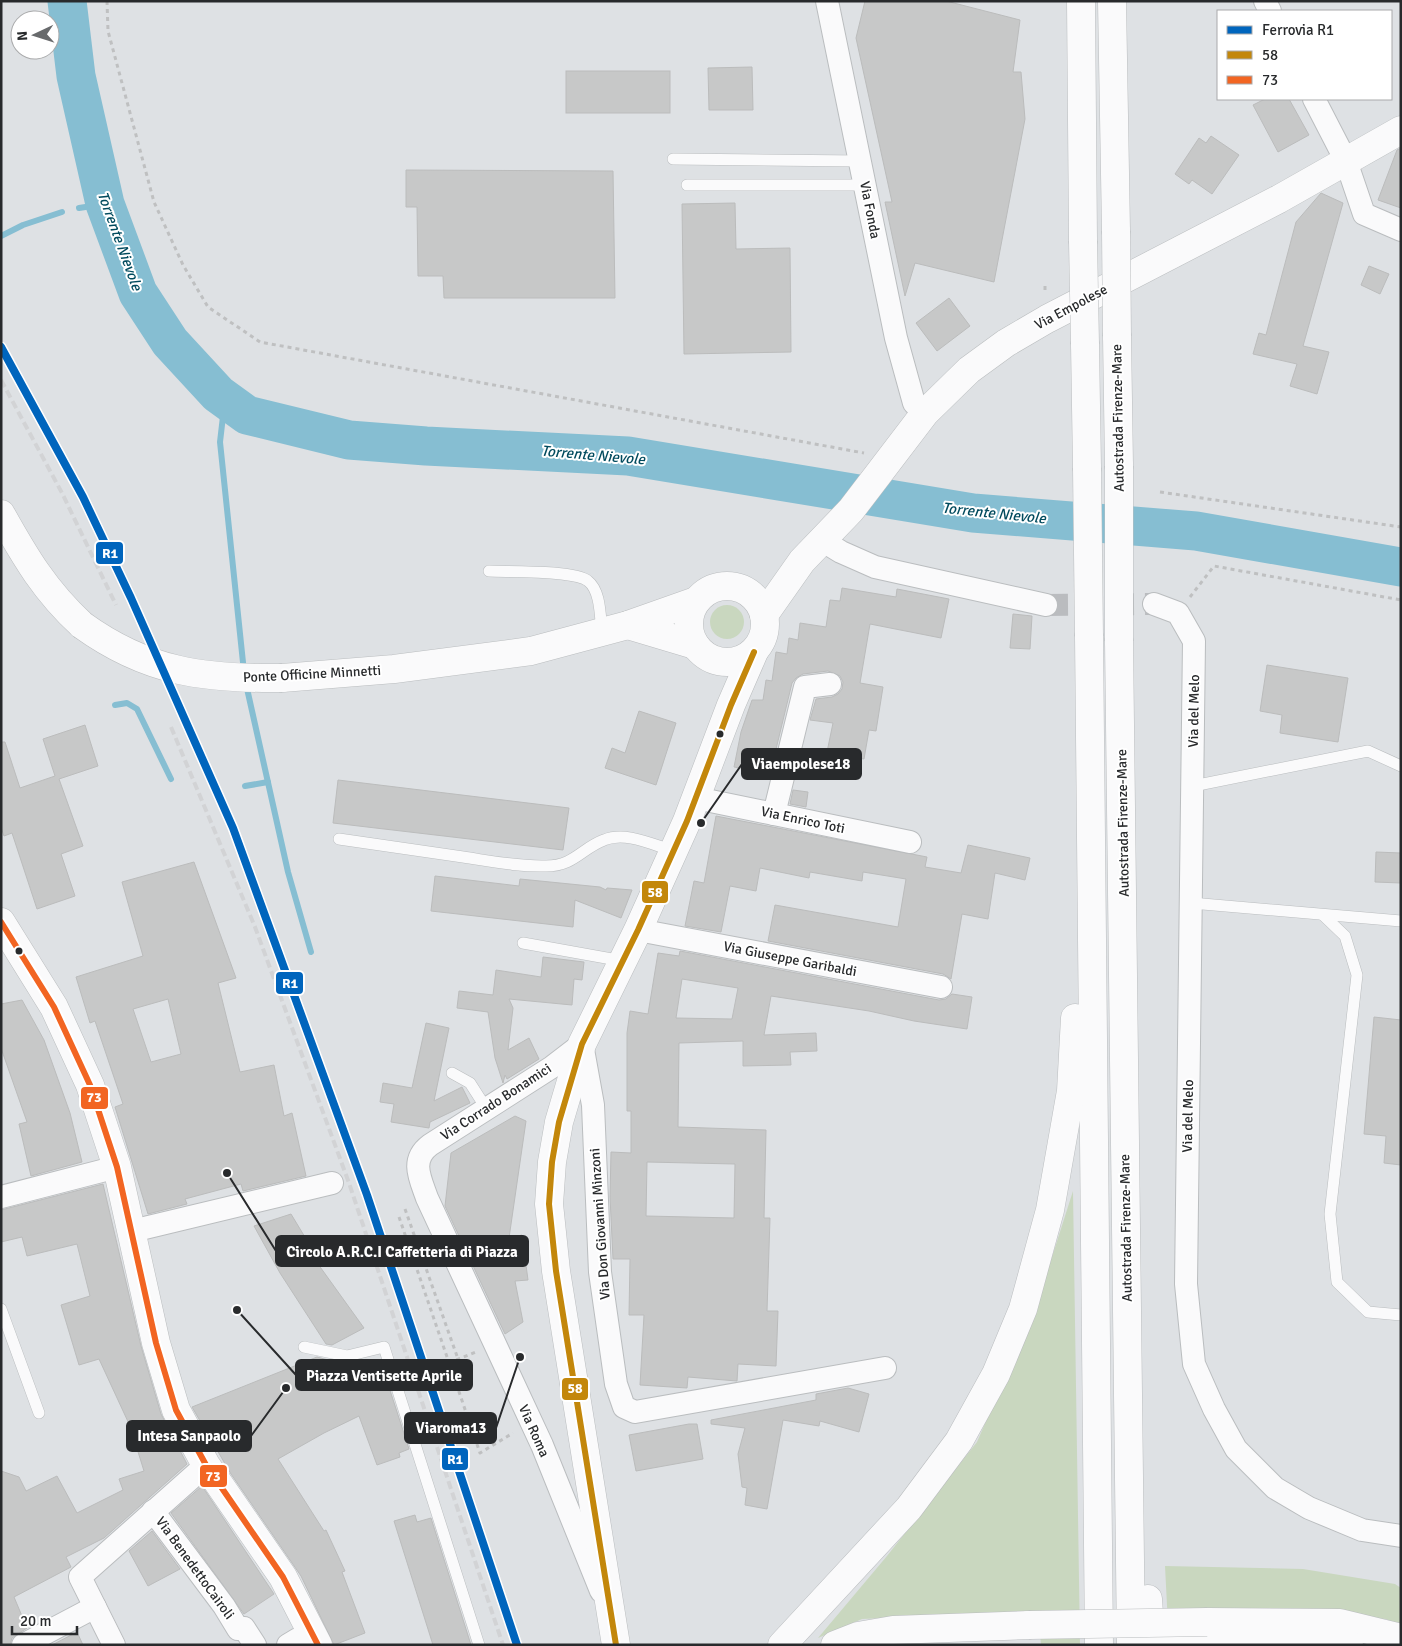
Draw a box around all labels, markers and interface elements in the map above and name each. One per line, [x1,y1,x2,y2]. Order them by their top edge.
north arrow [10,10,60,60]
legend [1217,10,1392,100]
text: Ferrovia R1 [1262,21,1334,39]
text: N [14,30,31,41]
text: 58 [1262,46,1278,64]
text: 73 [1262,71,1278,89]
street label: Via Fonda [856,180,884,240]
water label: Torrente Nievole [94,189,147,294]
street label: Via Empolese [1032,281,1110,333]
street label: Autostrada Firenze-Mare [1108,344,1128,492]
water label: Torrente Nievole [540,441,647,469]
water label: Torrente Nievole [941,499,1048,528]
line badge: R1 [95,541,124,565]
text: R1 [102,545,119,562]
street label: Ponte Officine Minnetti [242,662,382,686]
street label: Via del Melo [1185,674,1203,748]
unlabelled marker [715,729,725,739]
callout: Viaempolese18 [742,749,861,779]
street label: Autostrada Firenze-Mare [1113,749,1133,897]
text: Viaempolese18 [752,755,850,773]
street label: Via Enrico Toti [760,803,846,837]
line badge: 58 [641,880,669,904]
text: 58 [647,884,663,901]
street label: Via Giuseppe Garibaldi [722,938,858,980]
unlabelled marker [14,946,24,956]
line badge: R1 [275,971,304,995]
text: R1 [282,975,299,992]
street label: Via Corrado Bonamici [437,1060,555,1144]
street label: Via del Melo [1179,1079,1197,1153]
line badge: 73 [80,1086,109,1110]
text: 73 [86,1089,102,1106]
street label: Via Don Giovanni Minzoni [586,1148,614,1300]
street label: Autostrada Firenze-Mare [1116,1154,1136,1302]
callout: Circolo A.R.C.I Caffetteria di Piazza [276,1236,528,1266]
text: Circolo A.R.C.I Caffetteria di Piazza [286,1243,518,1261]
callout: Piazza Ventisette Aprile [296,1360,472,1390]
text: Piazza Ventisette Aprile [306,1367,462,1385]
line badge: 58 [561,1377,589,1401]
text: 58 [567,1380,583,1397]
street label: Via Roma [515,1402,553,1460]
callout: Viaroma13 [405,1413,496,1443]
text: Viaroma13 [416,1419,486,1437]
callout: Intesa Sanpaolo [127,1421,251,1451]
text: Intesa Sanpaolo [137,1427,241,1445]
line badge: R1 [441,1447,469,1471]
text: R1 [447,1451,464,1468]
line badge: 73 [199,1464,228,1488]
text: 73 [205,1468,221,1485]
street label: Via BenedettoCairoli [152,1513,238,1623]
scale bar [12,1604,78,1636]
text: 20 m [20,1612,51,1630]

